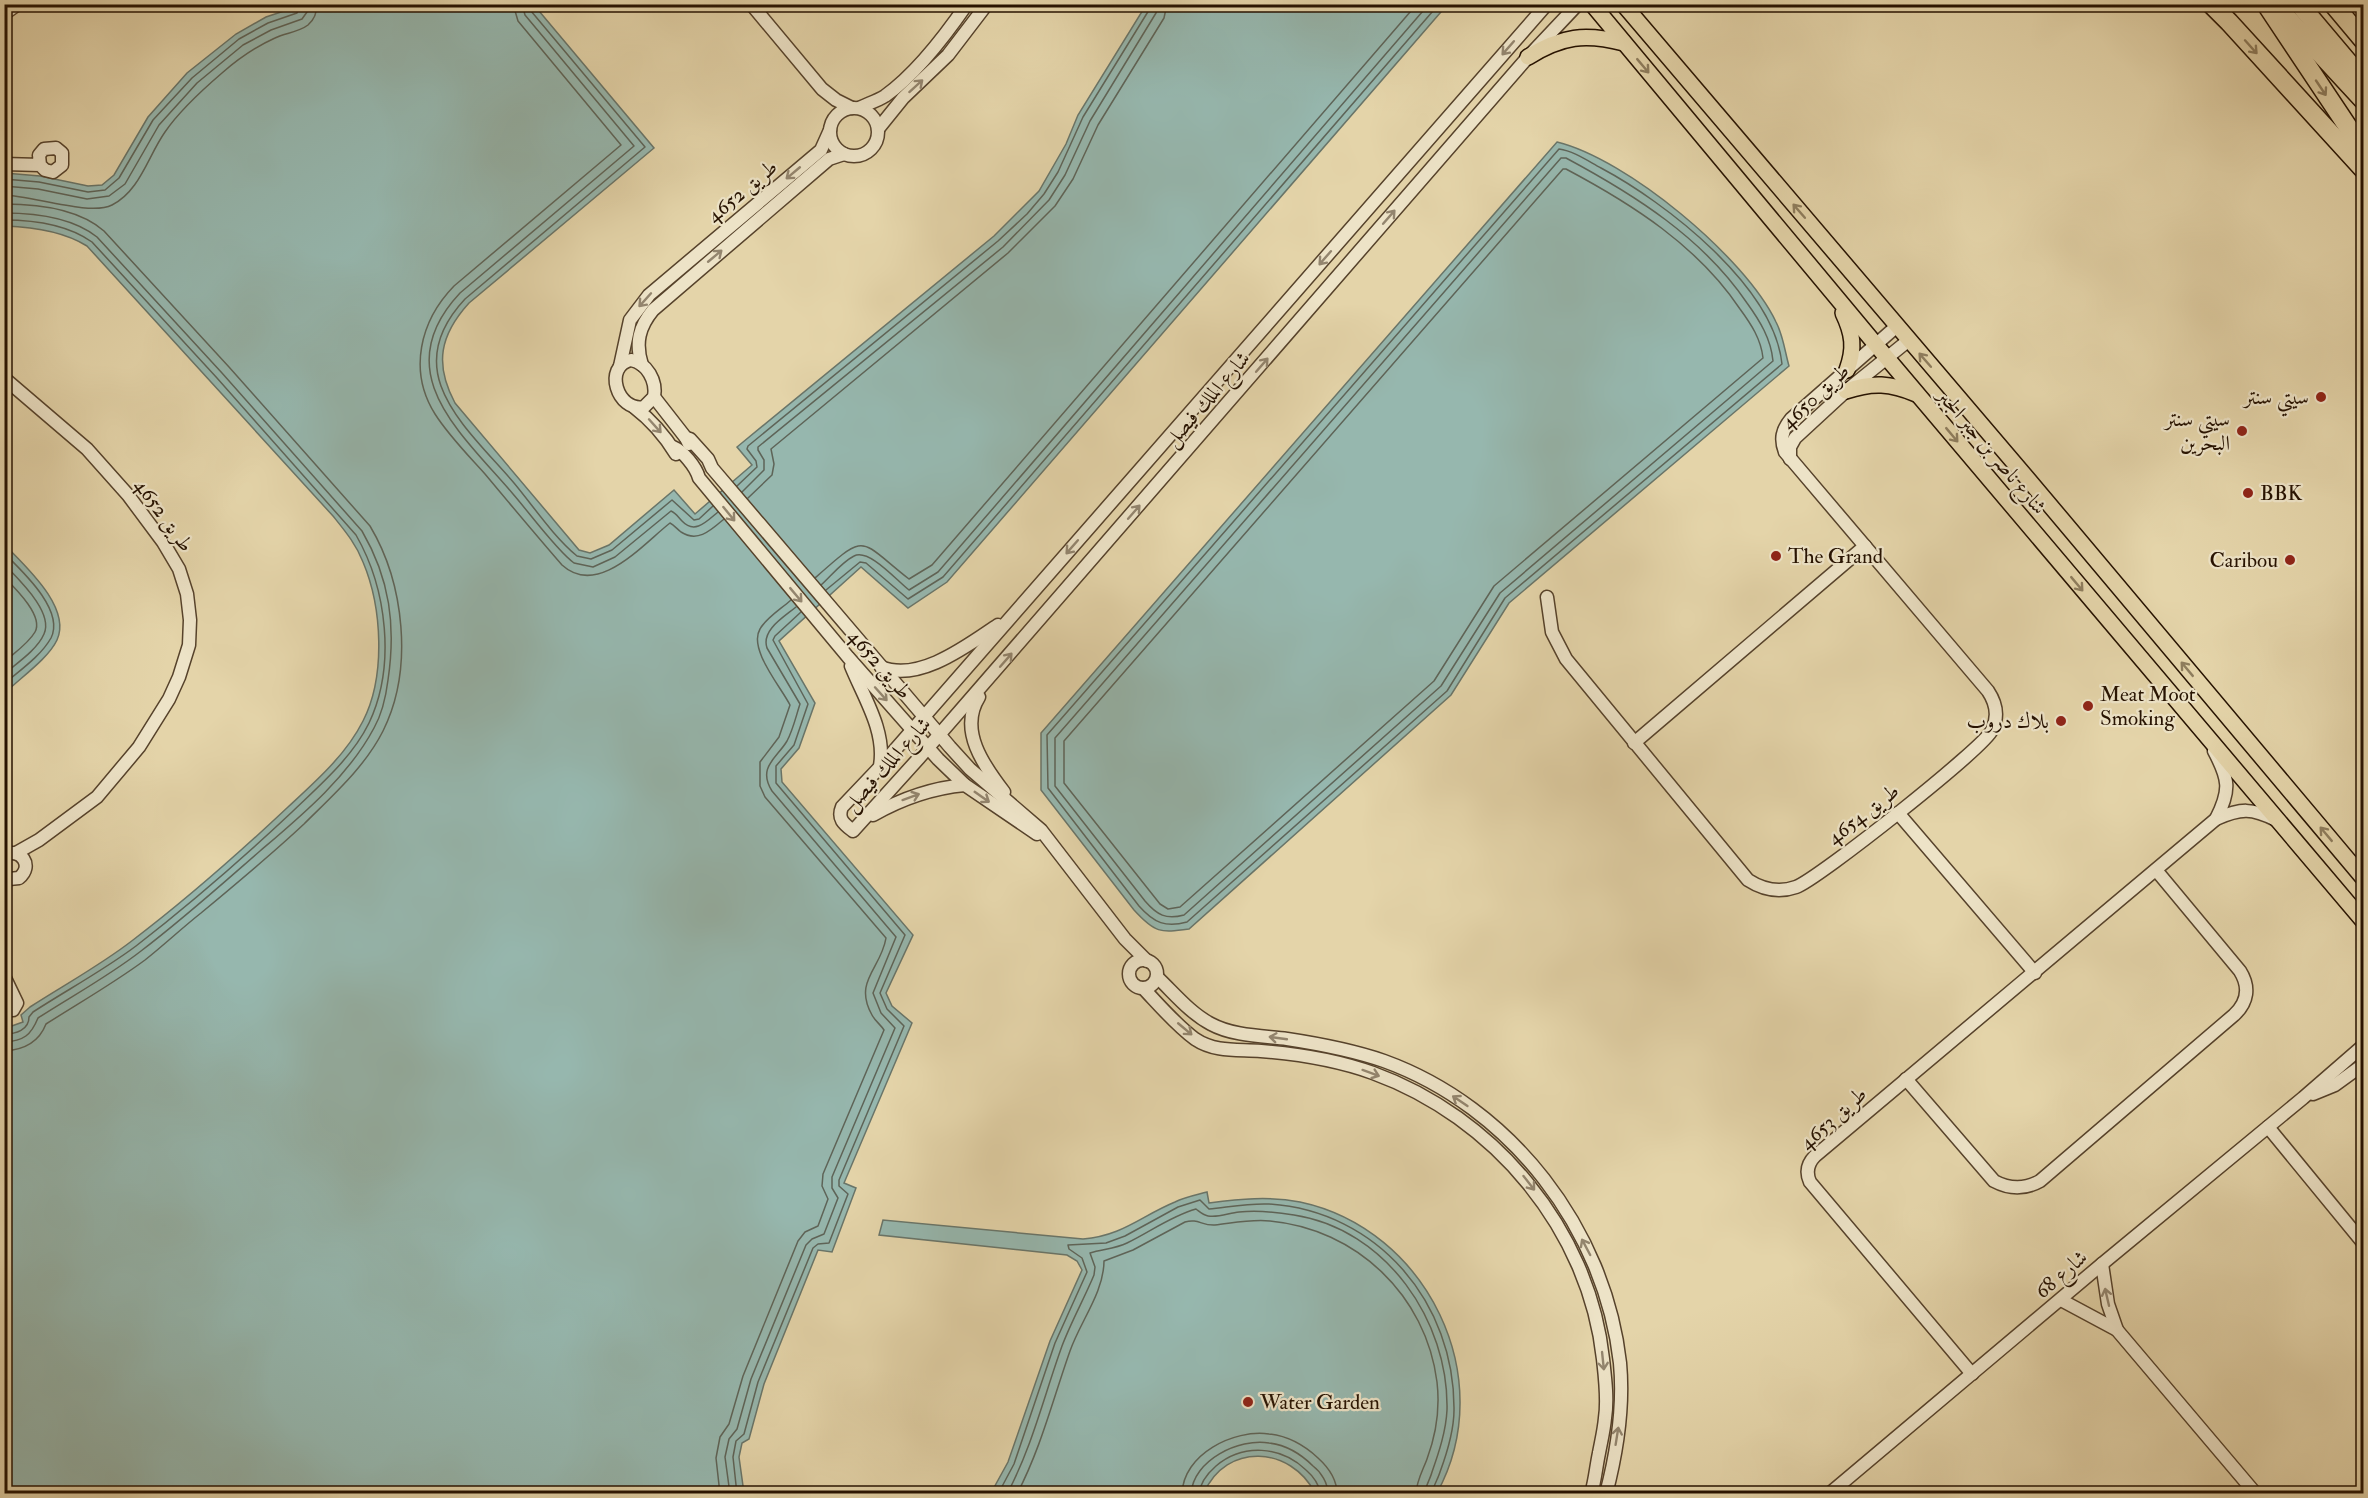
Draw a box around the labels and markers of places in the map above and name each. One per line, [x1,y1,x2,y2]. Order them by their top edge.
place label: سيتي سنتر [2242,384,2309,417]
marker: سيتي سنتر [2314,390,2328,404]
place label: سيتي سنتر البحرين [2163,406,2230,457]
marker: سيتي سنتر البحرين [2235,424,2249,438]
place label: BBK [2260,480,2302,507]
marker: BBK [2241,486,2255,500]
place label: The Grand [1788,543,1884,570]
place label: Caribou [2209,547,2278,574]
marker: The Grand [1769,549,1783,563]
marker: Caribou [2283,553,2297,567]
place label: Meat Moot Smoking [2100,681,2196,732]
marker: Meat Moot Smoking [2081,699,2095,713]
place label: بلاك دروب [1967,708,2049,735]
marker: بلاك دروب [2054,714,2068,728]
place label: Water Garden [1259,1389,1380,1416]
marker: Water Garden [1241,1395,1255,1409]

